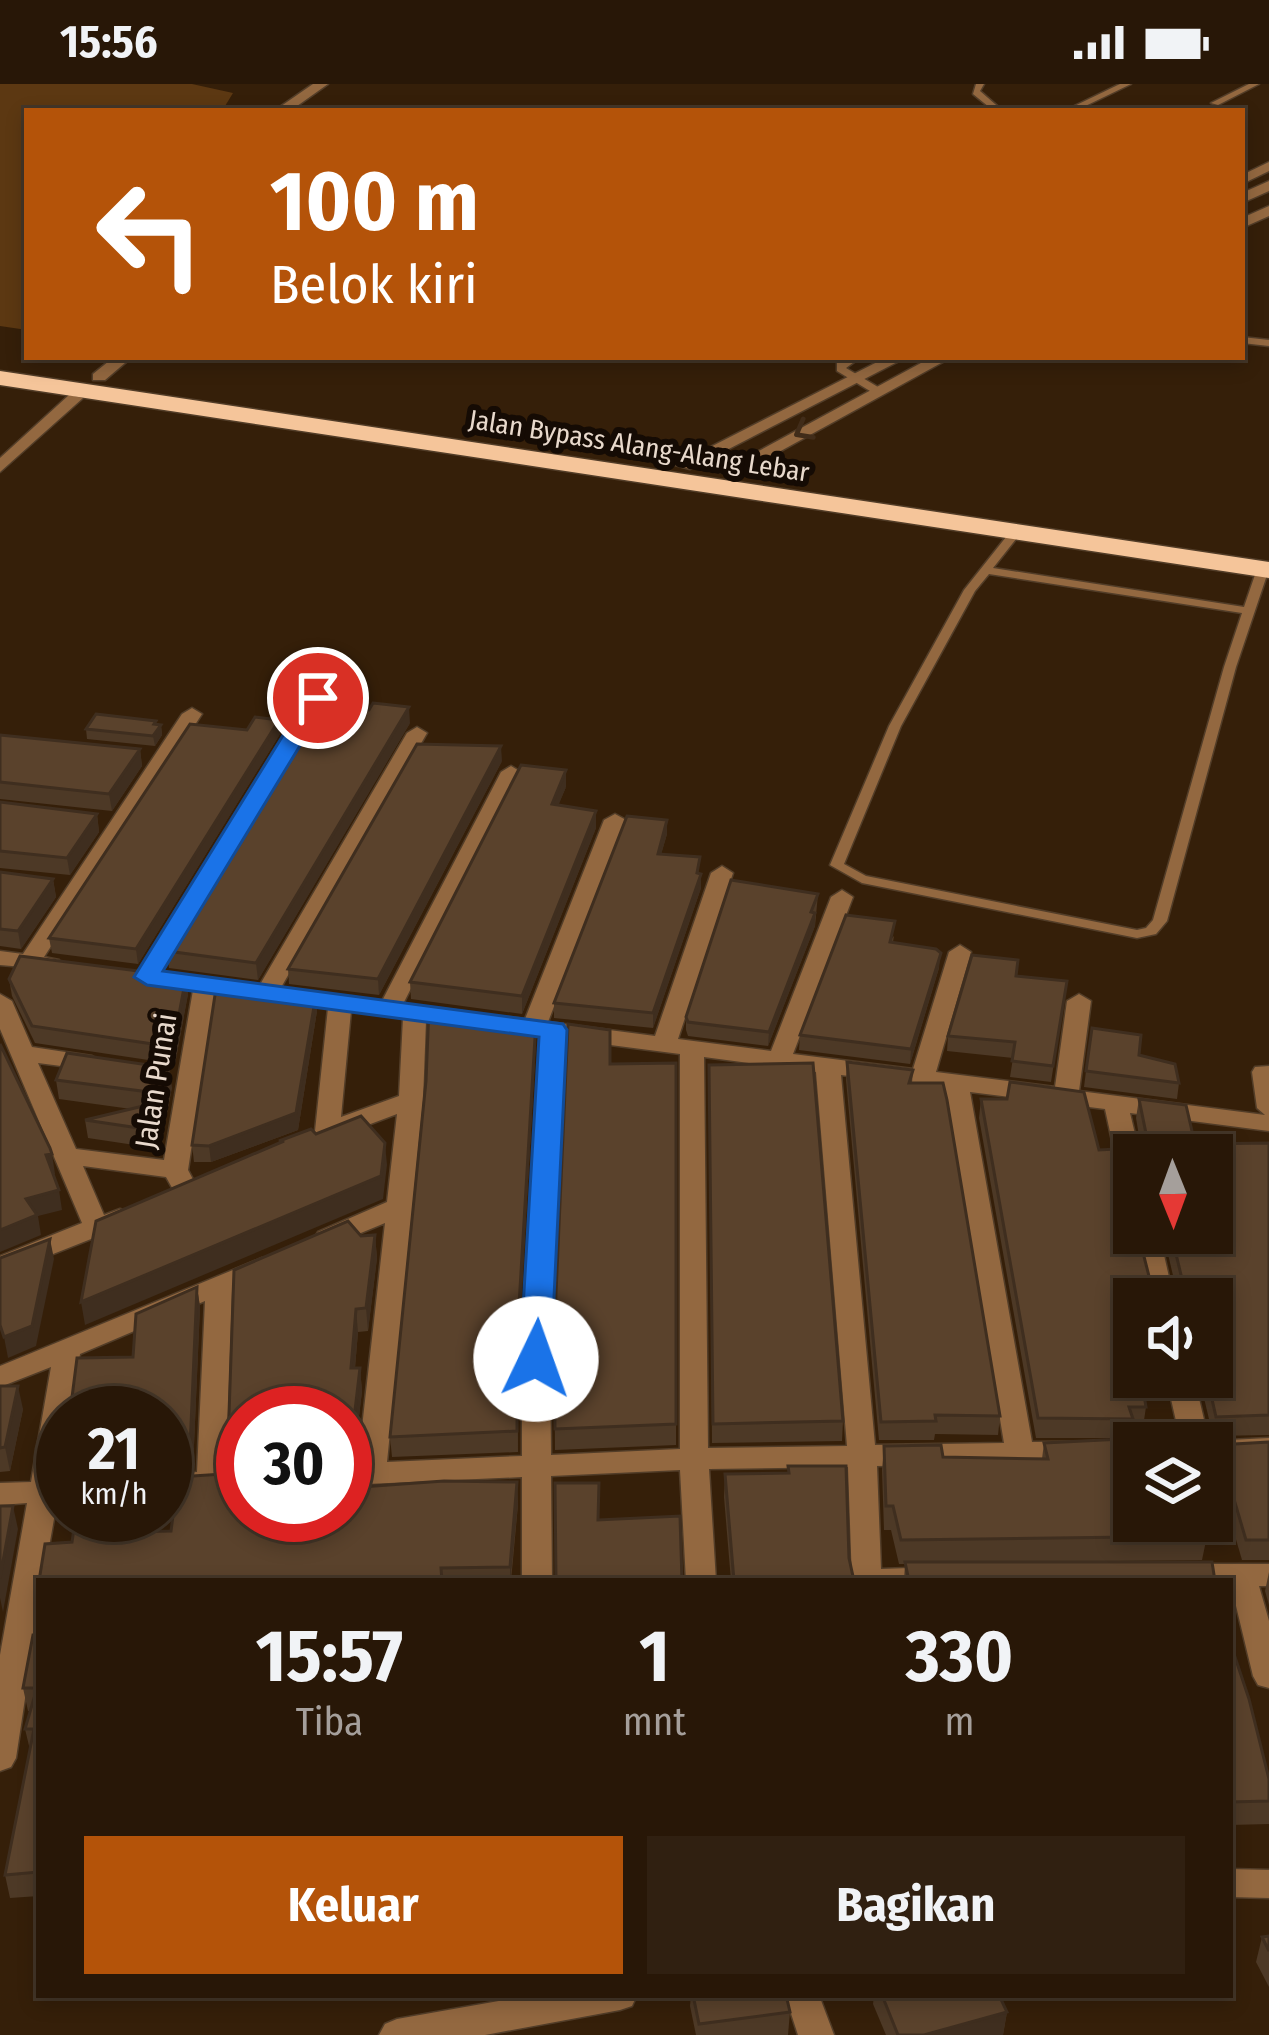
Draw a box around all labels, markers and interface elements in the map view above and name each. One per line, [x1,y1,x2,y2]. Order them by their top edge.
text: 15:56 [60,15,157,69]
text: 100 m [270,151,479,252]
icon: left [72,156,228,312]
text: Belok kiri [270,253,478,317]
street label: Jalan Bypass Alang-Alang Lebar [467,403,812,489]
one-way arrow [794,417,816,440]
pin [267,647,369,749]
icon: arrive [285,665,351,731]
street label: Jalan Punai [128,1011,184,1151]
north arrow [1113,1134,1233,1254]
map controls [1113,1134,1233,1542]
button: sound [1113,1278,1233,1398]
position arrow [473,1296,599,1422]
speed limit sign: 30 [216,1386,372,1542]
text: 21 [88,1413,140,1485]
button: layers [1113,1422,1233,1542]
text: km/h [81,1476,147,1512]
text: 15:57 [256,1614,403,1700]
text: 1 [639,1614,670,1700]
text: 330 [906,1614,1013,1700]
text: Tiba [296,1699,363,1745]
text: mnt [623,1699,686,1745]
text: m [945,1699,975,1745]
button: Keluar [84,1836,623,1974]
button: Bagikan [647,1836,1185,1974]

